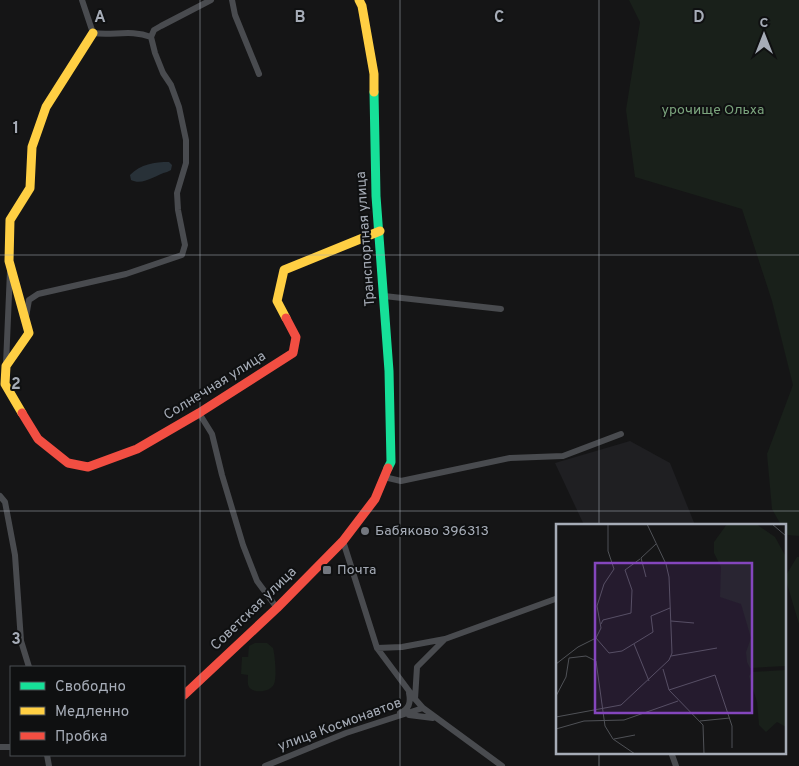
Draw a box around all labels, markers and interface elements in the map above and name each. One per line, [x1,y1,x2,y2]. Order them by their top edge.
text: A [94,8,106,28]
text: B [294,8,306,28]
text: C [494,8,504,28]
text: D [693,8,705,28]
north arrow [739,10,789,60]
text: С [760,15,769,32]
park label: урочище Ольха [662,102,764,119]
text: 1 [13,119,19,139]
street label: Транспортная улица [353,171,379,307]
street label: Солнечная улица [161,348,269,424]
text: 2 [11,375,21,395]
place label: Бабяково 396313 [375,523,489,540]
inset map [556,524,786,754]
marker: Бабяково 396313 [359,525,371,537]
place label: Почта [337,562,376,579]
street label: Советская улица [208,564,300,654]
marker: Почта [321,564,333,576]
text: 3 [11,630,21,650]
legend [10,666,185,756]
text: Свободно [55,678,126,697]
street label: улица Космонавтов [276,695,404,755]
text: Медленно [55,703,129,722]
text: Пробка [55,728,107,747]

